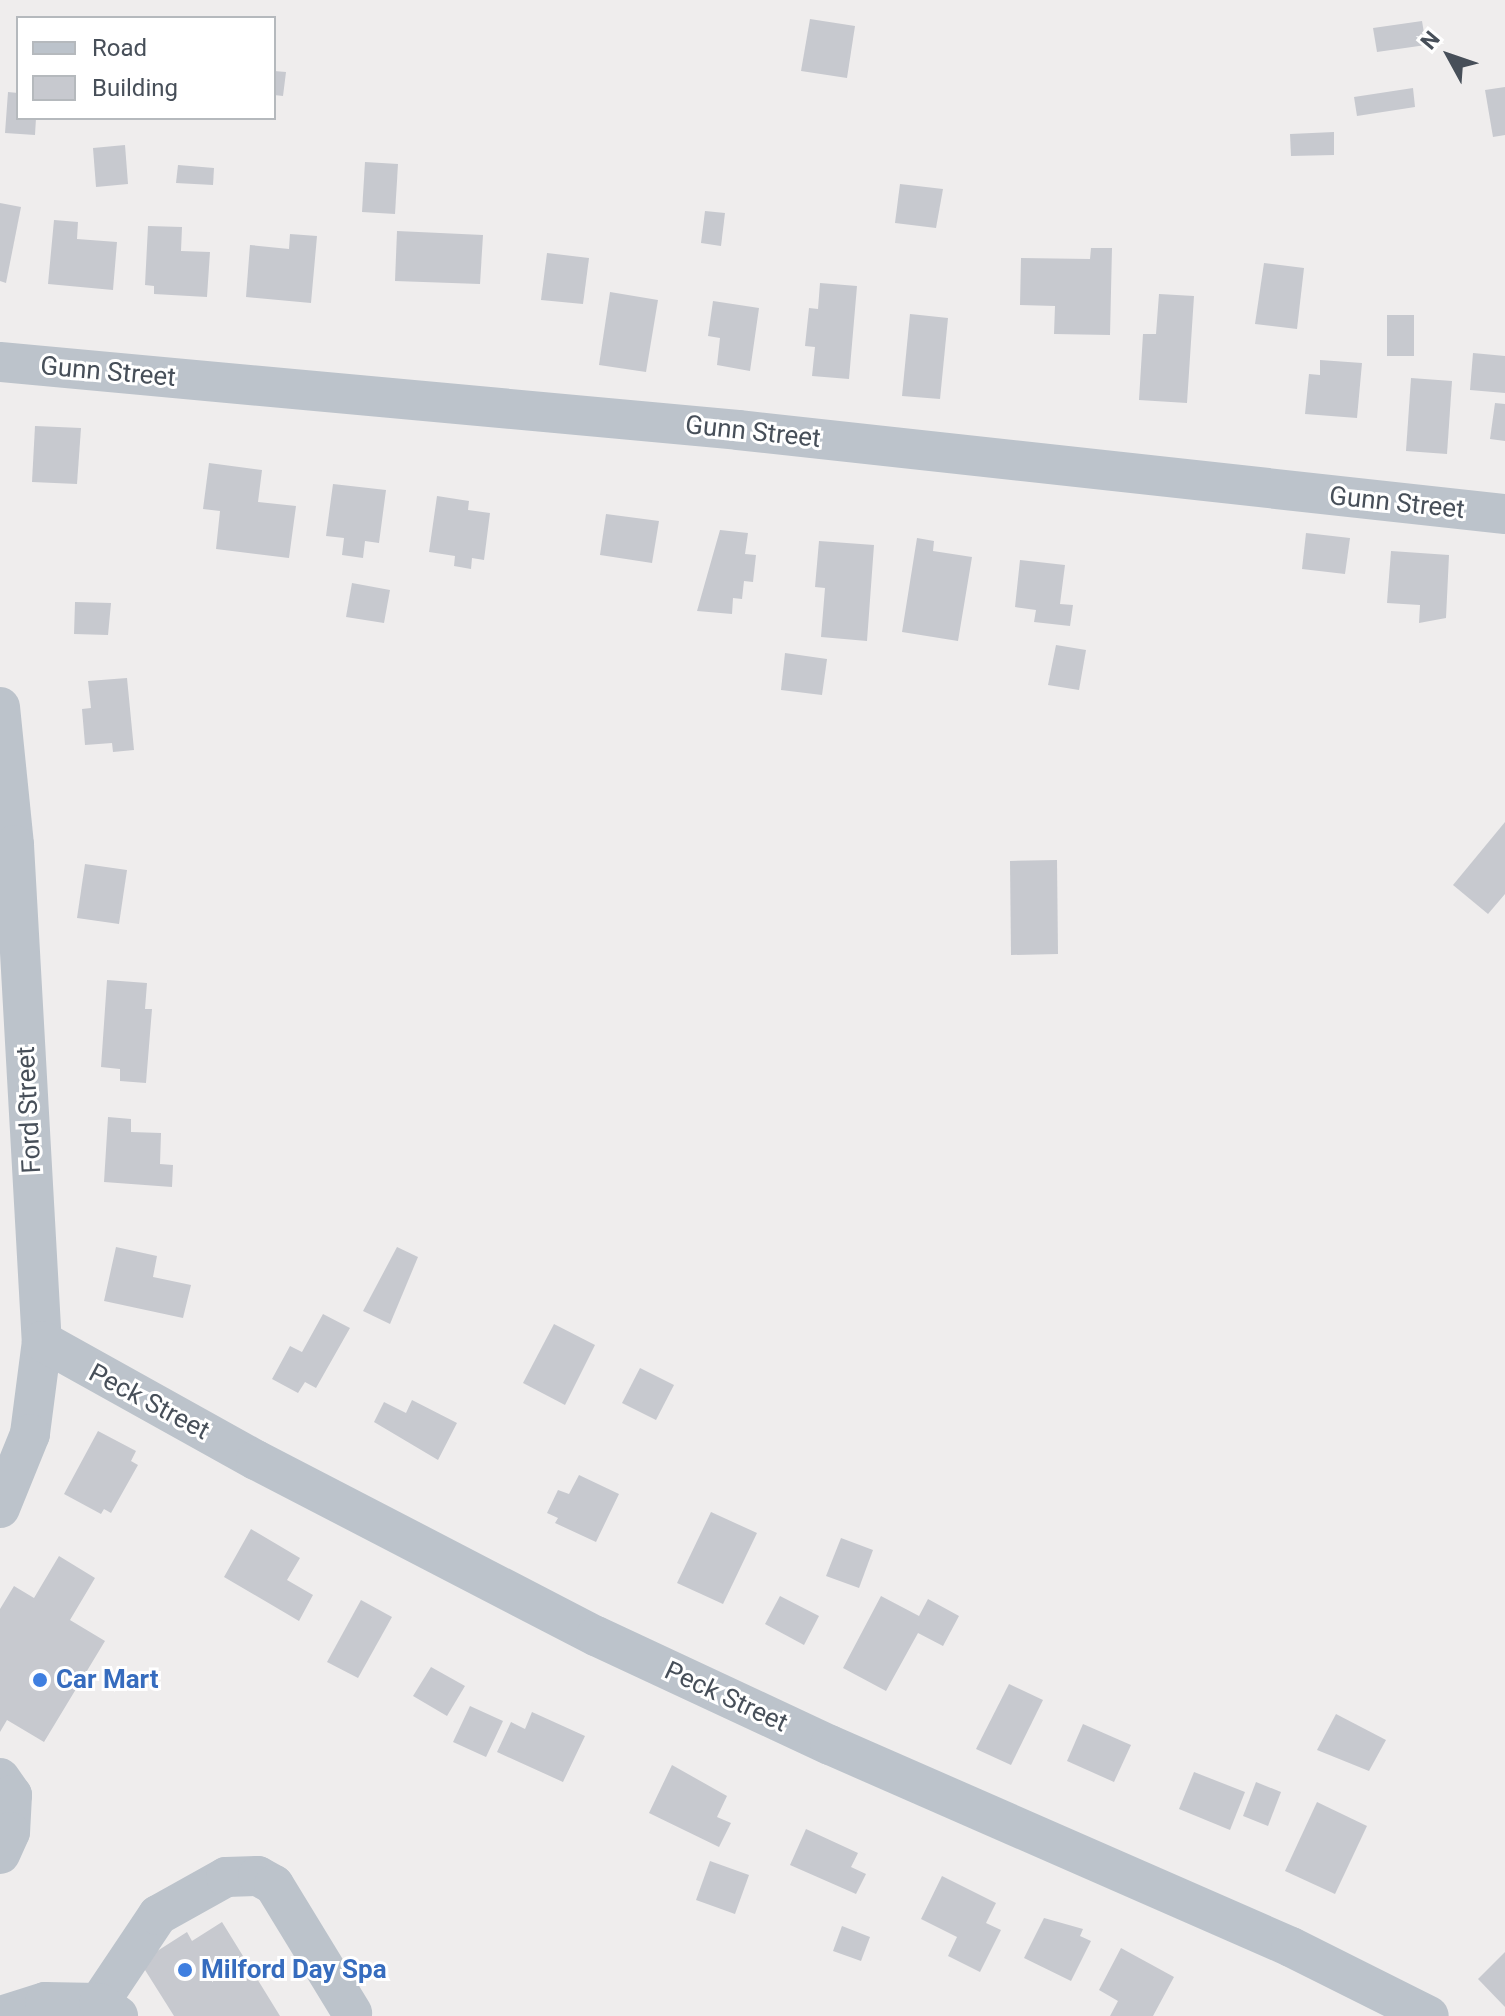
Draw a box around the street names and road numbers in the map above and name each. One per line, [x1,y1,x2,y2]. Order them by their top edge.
street label: Gunn Street [39,351,177,393]
street label: Gunn Street [684,409,822,455]
street label: Gunn Street [1328,480,1466,526]
street label: Ford Street [10,1046,48,1174]
street label: Peck Street [83,1357,215,1447]
street label: Peck Street [660,1655,792,1739]

